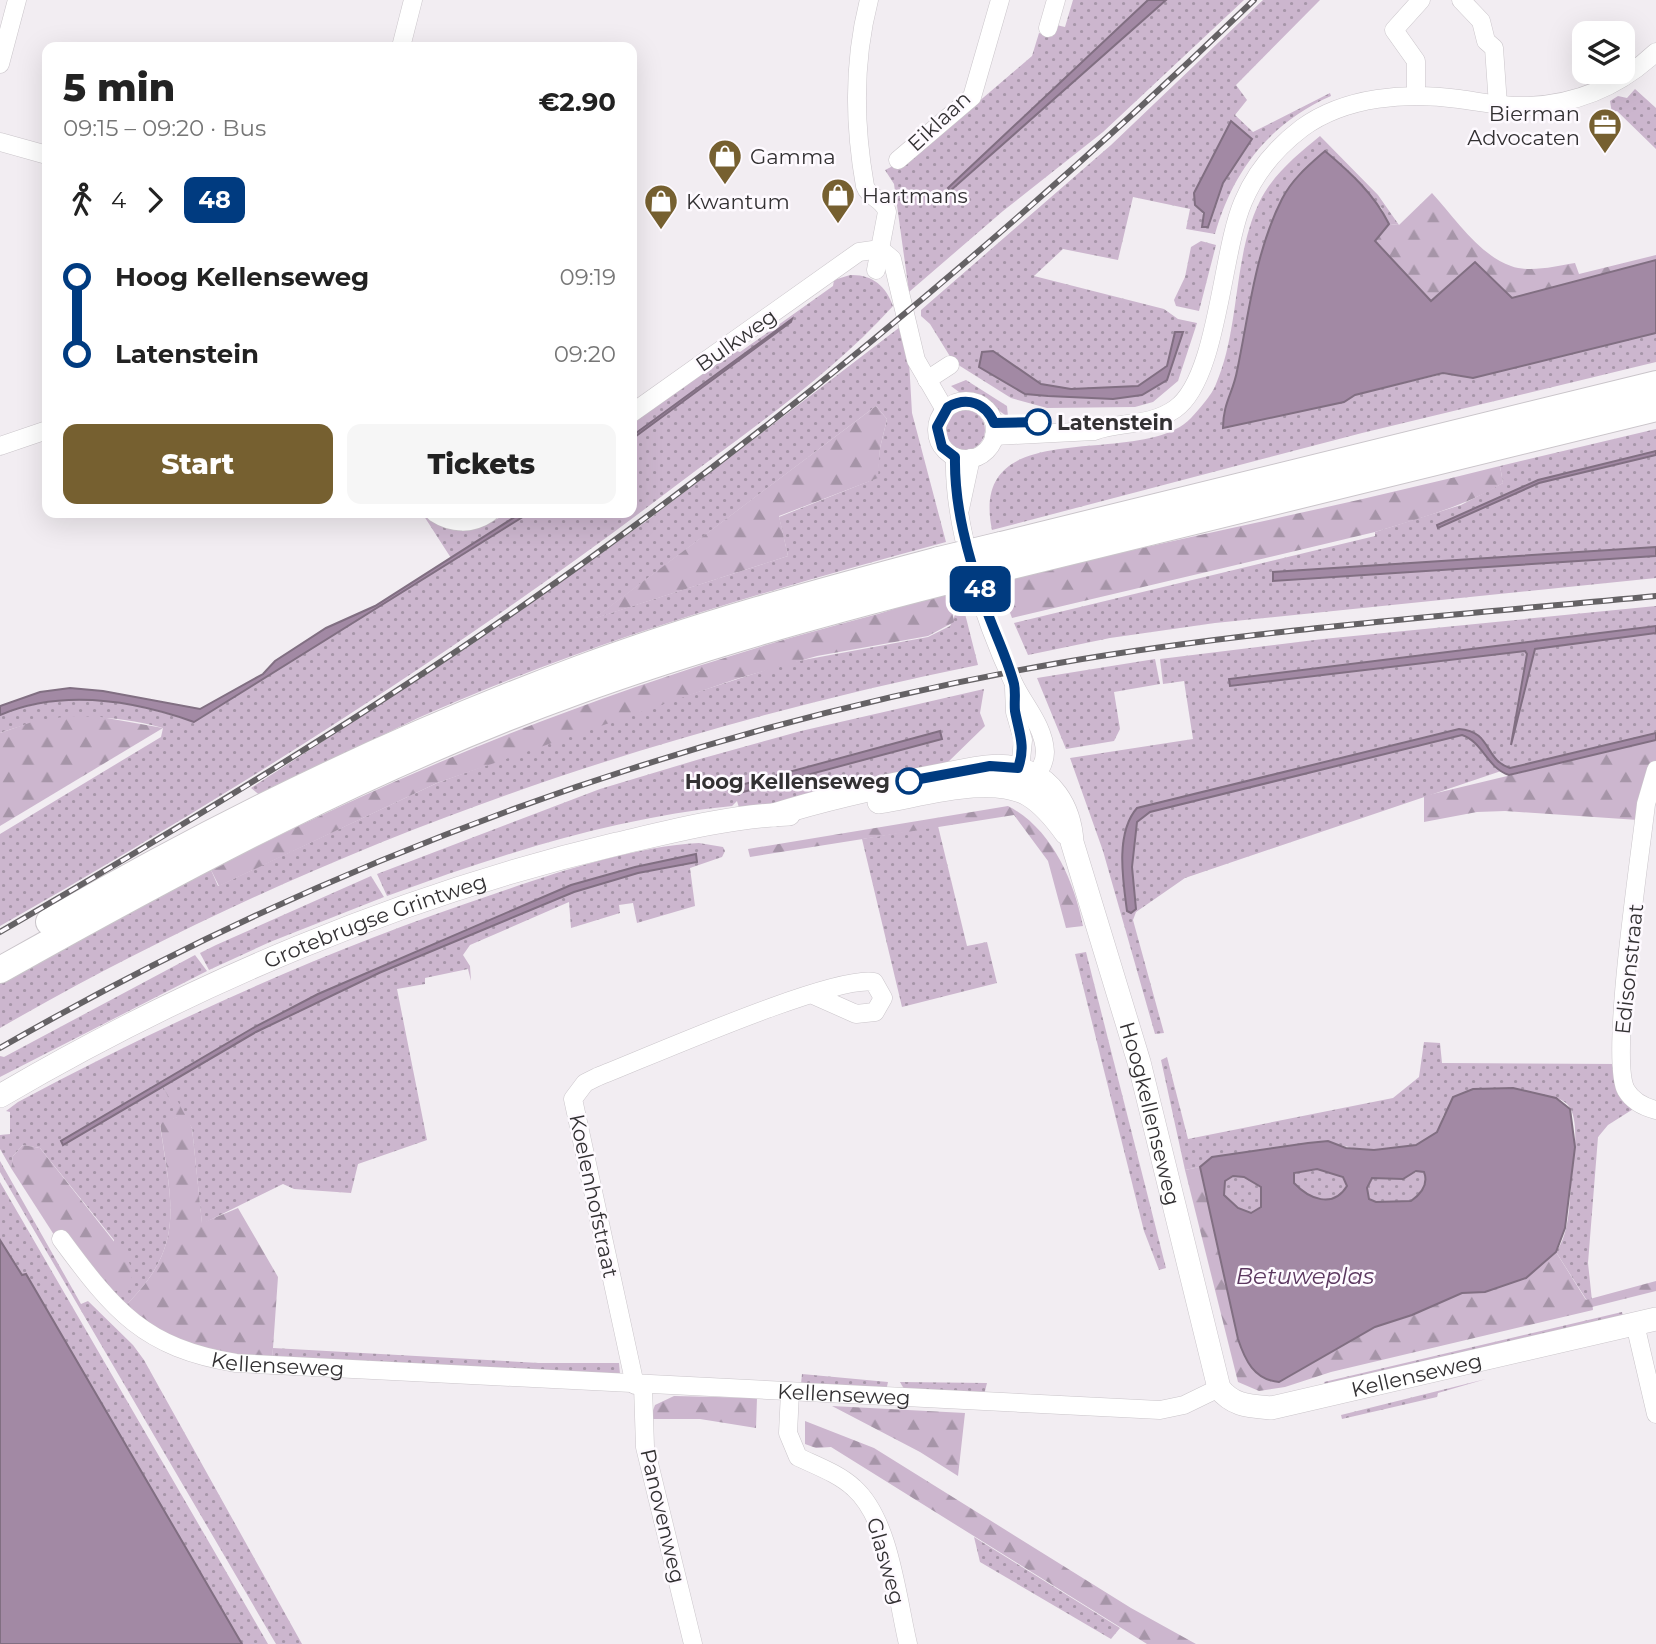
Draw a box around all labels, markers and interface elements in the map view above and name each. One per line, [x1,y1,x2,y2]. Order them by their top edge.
map controls [1572,21,1635,84]
button: layers [1572,21,1635,84]
text: 5 min [63,64,175,111]
text: €2.90 [538,86,616,118]
street label: Eiklaan [902,86,976,156]
place label: Bierman Advocaten [1467,101,1580,150]
office icon: Bierman Advocaten [1586,106,1624,155]
text: 09:15 – 09:20 · Bus [63,114,266,142]
shop icon: Gamma [706,137,744,186]
place label: Gamma [750,144,836,169]
shop icon: Hartmans [819,176,857,225]
icon: walk [63,181,101,219]
icon: forward [136,181,174,219]
shop icon: Kwantum [642,182,680,231]
place label: Hartmans [862,183,968,208]
text: 48 [198,185,231,214]
text: 4 [111,186,126,214]
place label: Kwantum [686,189,790,214]
text: Hoog Kellenseweg [115,261,369,293]
text: 09:19 [560,263,616,291]
street label: Bulkweg [691,303,781,377]
text: Latenstein [115,338,259,370]
text: 09:20 [554,340,616,368]
marker: Latenstein [1025,409,1051,435]
place label: Latenstein [1057,410,1173,435]
button: Start [63,424,333,504]
button: Tickets [347,424,616,504]
line badge: 48 [948,566,1012,612]
text: 48 [964,574,996,603]
marker: Hoog Kellenseweg [896,768,922,794]
place label: Hoog Kellenseweg [685,769,890,794]
street label: Grotebrugse Grintweg [260,868,490,973]
street label: Edisonstraat [1610,903,1648,1035]
street label: Hoogkellenseweg [1115,1018,1186,1208]
street label: Koelenhofstraat [564,1112,624,1280]
water label: Betuweplas [1236,1262,1374,1290]
street label: Kellenseweg [209,1346,345,1381]
street label: Kellenseweg [1349,1347,1484,1402]
street label: Kellenseweg [777,1378,911,1410]
street label: Panovenweg [635,1446,691,1586]
street label: Glasweg [862,1515,910,1607]

